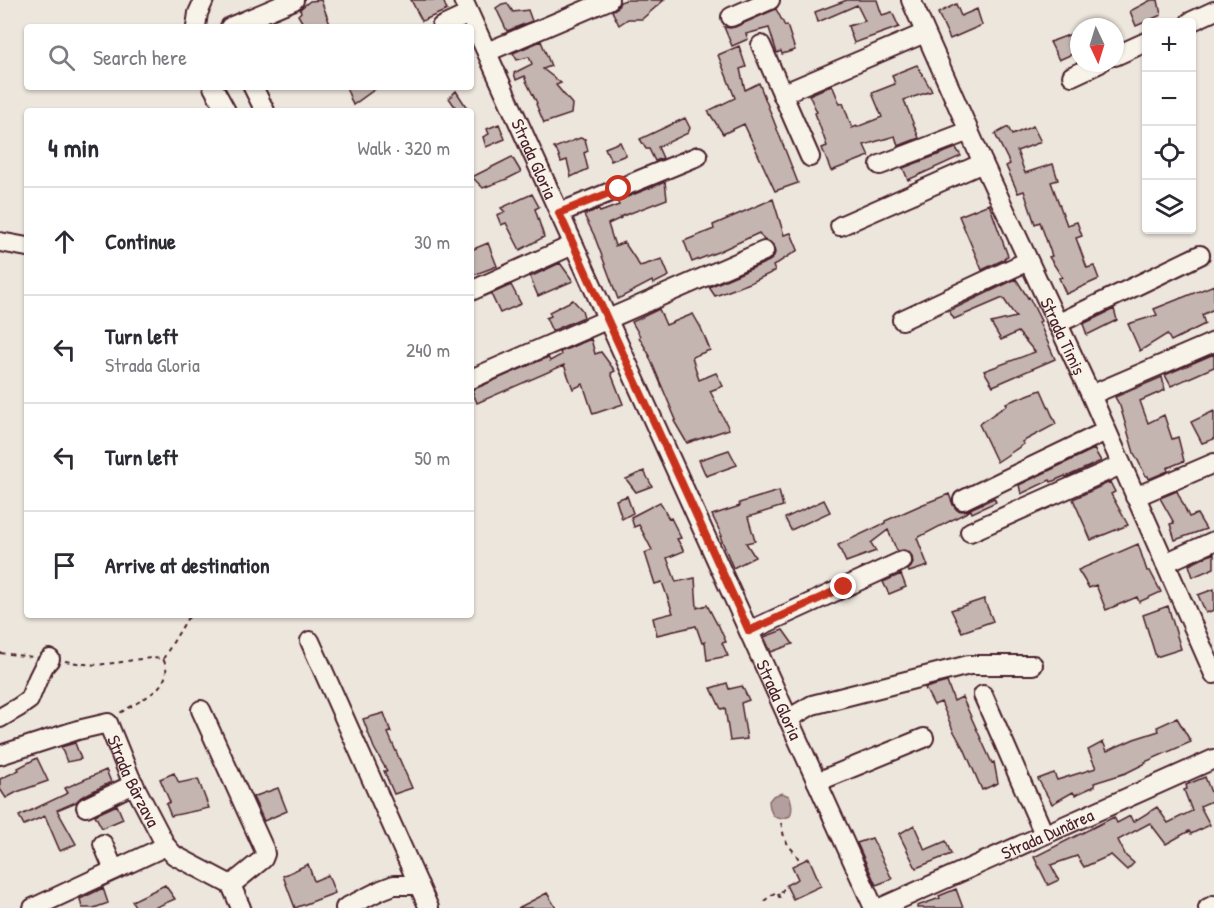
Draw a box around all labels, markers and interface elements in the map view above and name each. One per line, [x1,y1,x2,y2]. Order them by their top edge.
north arrow [1070,18,1124,72]
map controls [1142,18,1196,234]
button: + [1142,18,1196,72]
search box [24,24,474,90]
icon: search [45,41,78,74]
text: Search here [93,42,187,72]
button: − [1142,72,1196,126]
street label: Strada Gloria [506,114,564,203]
button: locate [1142,126,1196,180]
text: 4 min [48,130,99,165]
text: Walk · 320 m [358,134,450,161]
route start [605,175,631,201]
button: layers [1142,180,1196,234]
icon: ahead [48,225,81,258]
text: Continue [105,226,176,256]
text: 30 m [414,228,450,255]
street label: Strada Timiș [1035,293,1092,379]
text: Turn left [105,321,178,351]
icon: left [48,333,81,366]
text: 240 m [406,336,450,363]
text: Strada Gloria [105,351,200,378]
icon: left [48,441,81,474]
text: Turn left [105,442,178,472]
text: 50 m [414,444,450,471]
icon: arrive [48,549,81,582]
text: Arrive at destination [105,550,270,580]
route end [830,573,856,599]
street label: Strada Gloria [751,656,809,744]
street label: Strada Bârzava [102,731,166,831]
street label: Strada Dunărea [997,802,1097,865]

